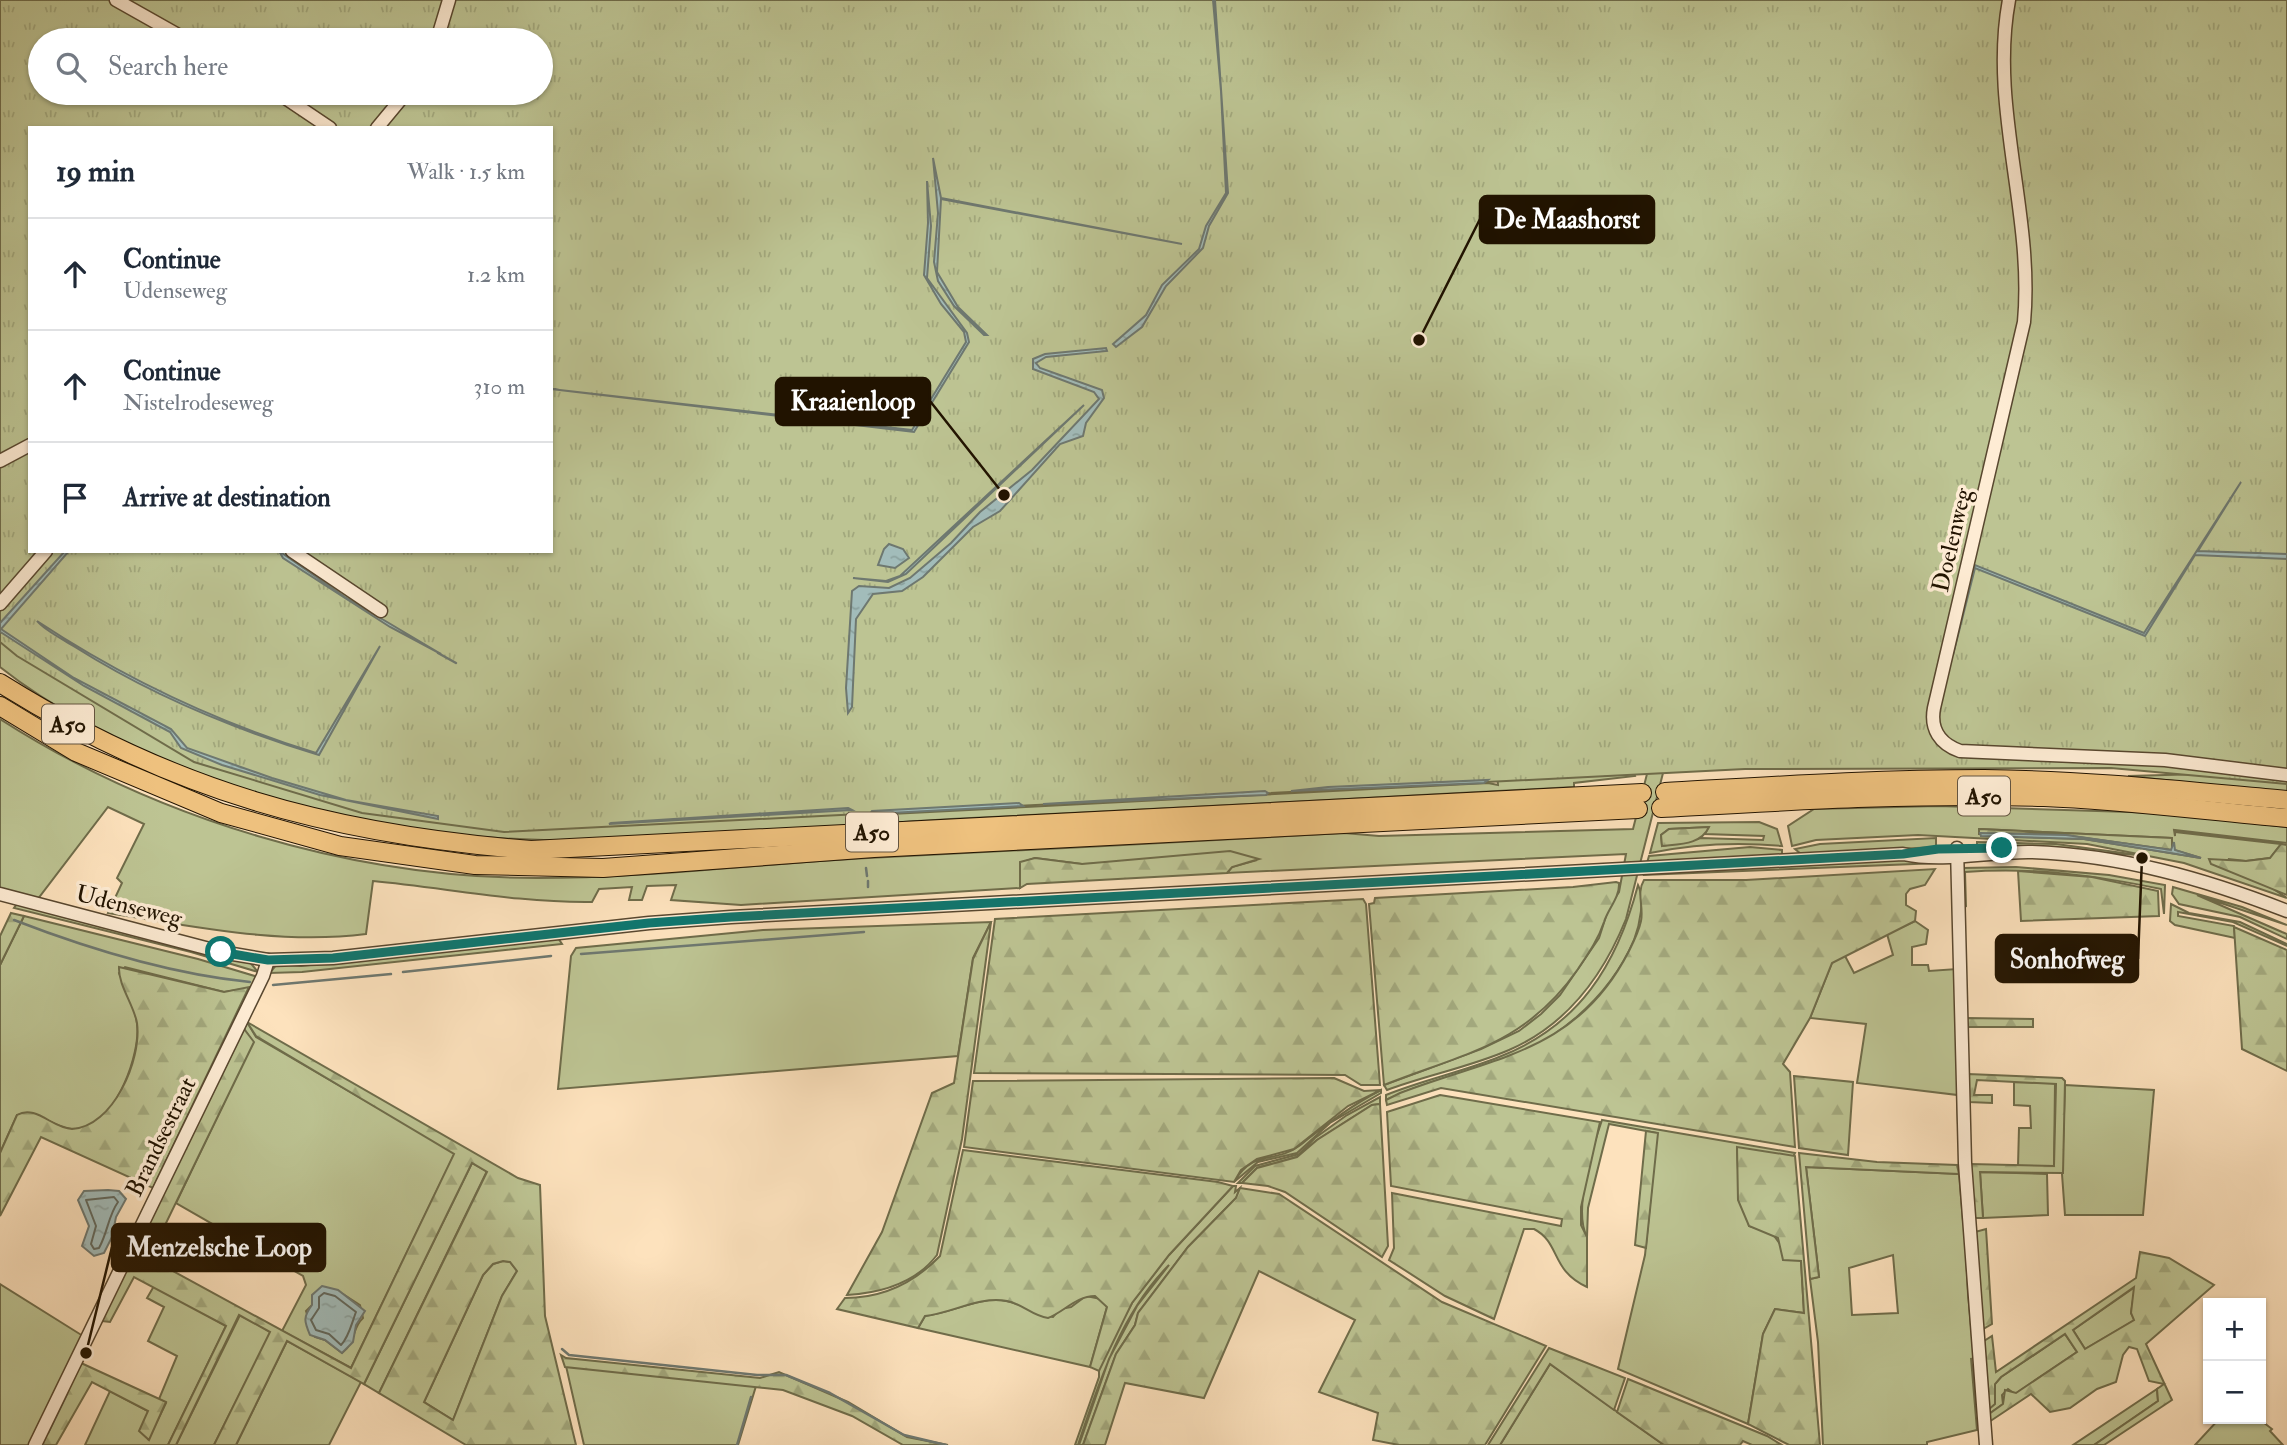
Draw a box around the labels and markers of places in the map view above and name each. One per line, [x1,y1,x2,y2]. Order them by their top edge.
callout: De Maashorst [1480,196,1654,243]
callout: Kraaienloop [776,378,930,425]
callout: Sonhofweg [1996,935,2138,982]
callout: Menzelsche Loop [112,1224,325,1271]

